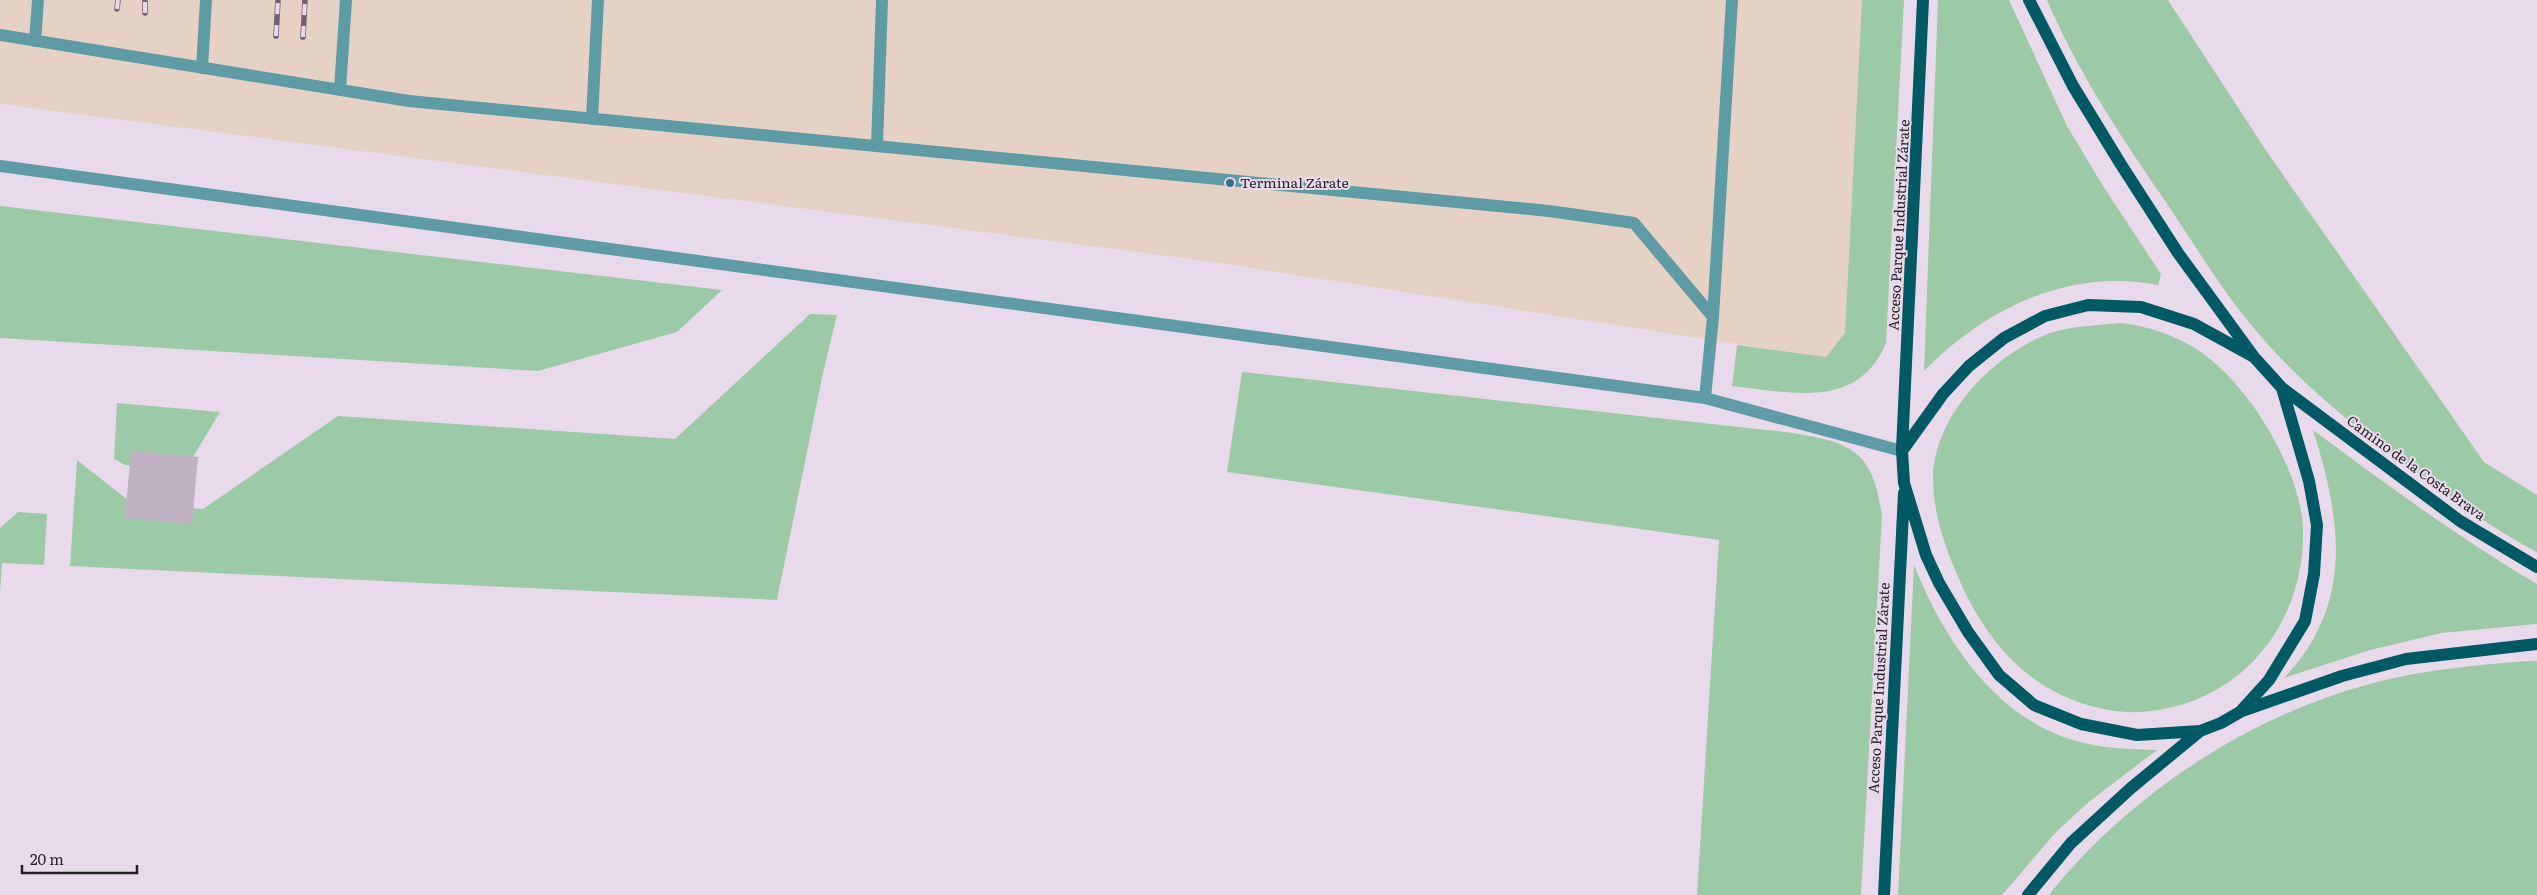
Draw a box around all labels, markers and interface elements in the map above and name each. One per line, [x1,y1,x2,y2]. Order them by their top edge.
street label: Acceso Parque Industrial Zárate [1882,119,1914,331]
place label: Terminal Zárate [1240,172,1349,192]
marker: Terminal Zárate [1224,177,1236,189]
street label: Camino de la Costa Brava [2343,410,2491,525]
street label: Acceso Parque Industrial Zárate [1862,582,1894,794]
scale bar [22,842,138,874]
text: 20 m [30,847,64,870]

